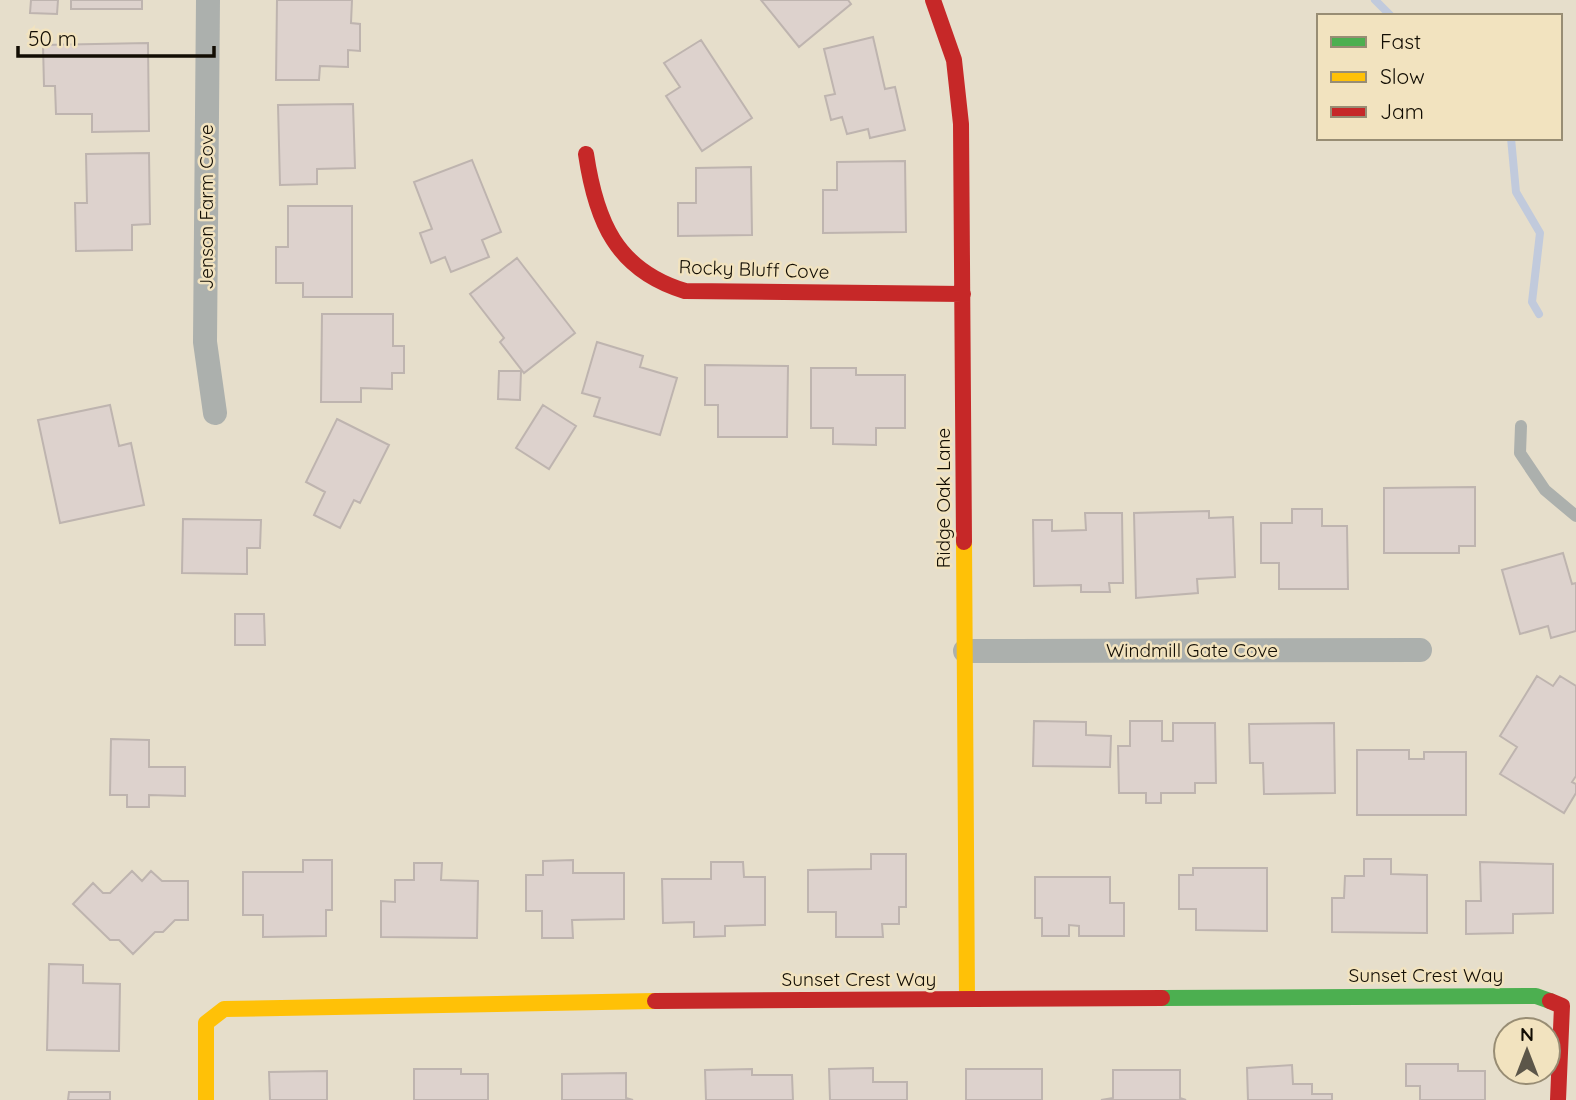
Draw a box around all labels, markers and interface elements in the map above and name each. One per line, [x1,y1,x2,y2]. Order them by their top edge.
scale bar [18,14,214,58]
legend [1317,14,1562,140]
text: 50 m [28,25,77,51]
text: Fast [1380,28,1421,54]
text: Slow [1380,63,1425,89]
text: Jam [1380,98,1424,124]
street label: Jenson Farm Cove [194,124,218,290]
street label: Rocky Bluff Cove [678,254,830,284]
street label: Ridge Oak Lane [931,428,955,568]
street label: Windmill Gate Cove [1106,638,1278,662]
street label: Sunset Crest Way [1349,963,1503,987]
street label: Sunset Crest Way [782,967,936,991]
north arrow [1492,1016,1562,1086]
text: N [1520,1022,1534,1046]

